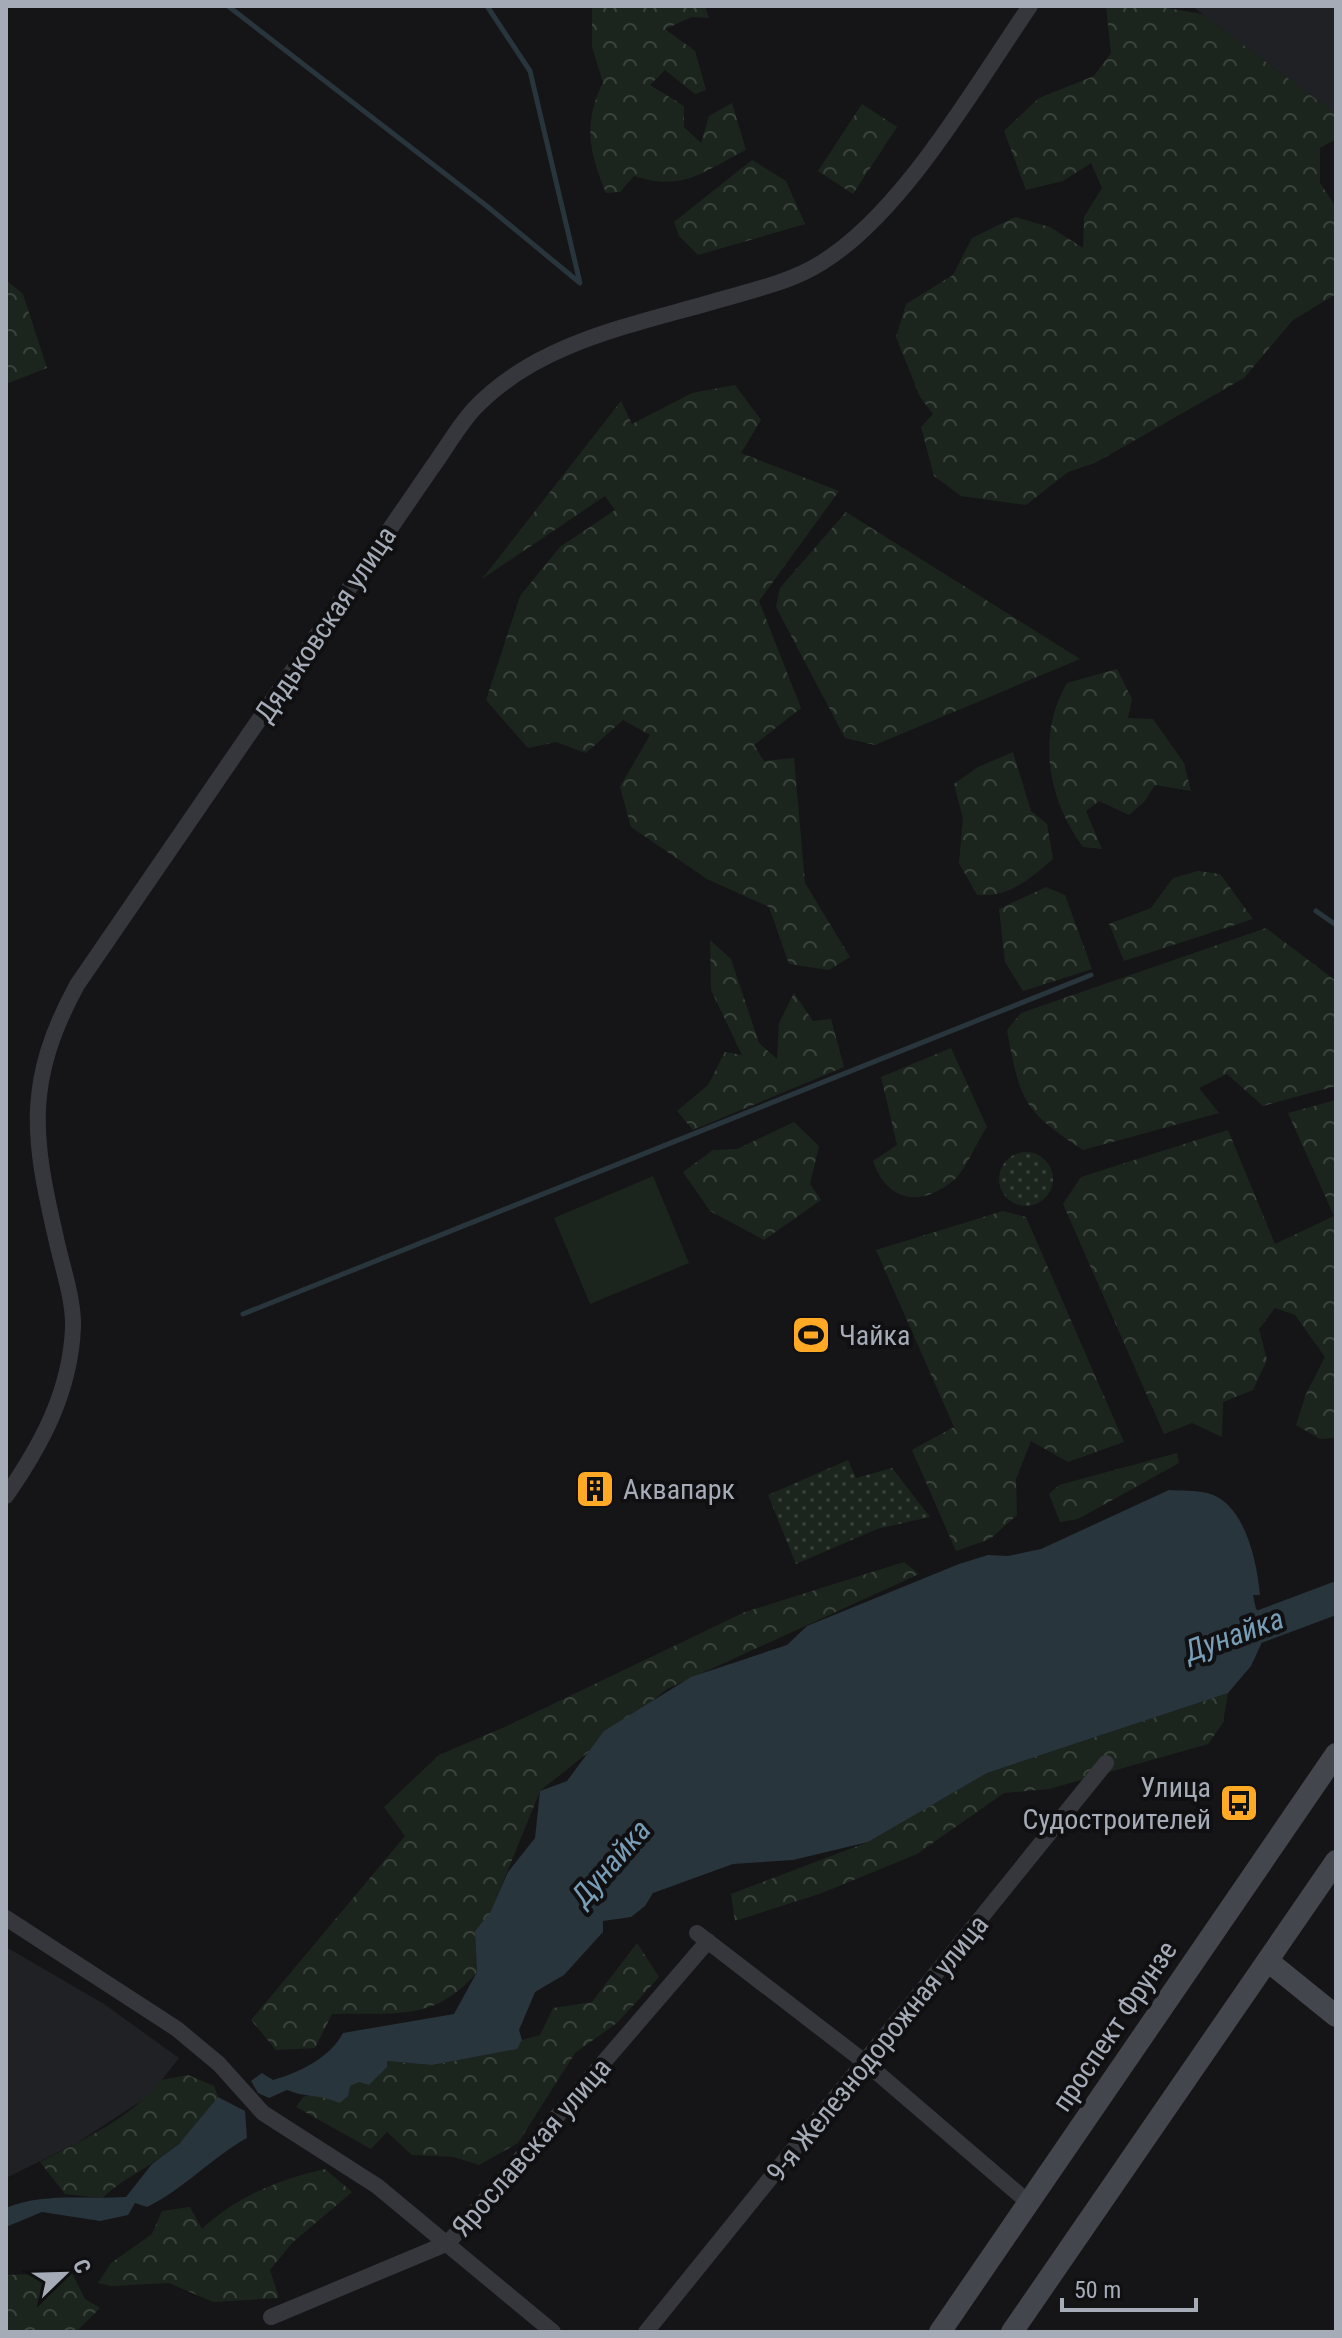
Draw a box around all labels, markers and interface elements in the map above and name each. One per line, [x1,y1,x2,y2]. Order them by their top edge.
street label: Дядьковская улица [248,520,403,729]
sports icon: Чайка [790,1314,832,1356]
place label: Чайка [839,1319,910,1352]
building icon: Аквапарк [574,1468,616,1510]
place label: Аквапарк [623,1473,735,1506]
water label: Дунайка [1178,1601,1288,1669]
place label: Улица Судостроителей [1023,1771,1211,1836]
bus stop icon: Улица Судостроителей [1218,1782,1260,1824]
water label: Дунайка [562,1812,658,1914]
street label: 9-я Железнодорожная улица [760,1908,995,2188]
street label: проспект Фрунзе [1045,1935,1184,2118]
street label: Ярославская улица [445,2051,618,2243]
north arrow [24,2234,104,2314]
text: С [68,2256,96,2277]
scale bar [1062,2262,1196,2312]
text: 50 m [1074,2276,1121,2304]

